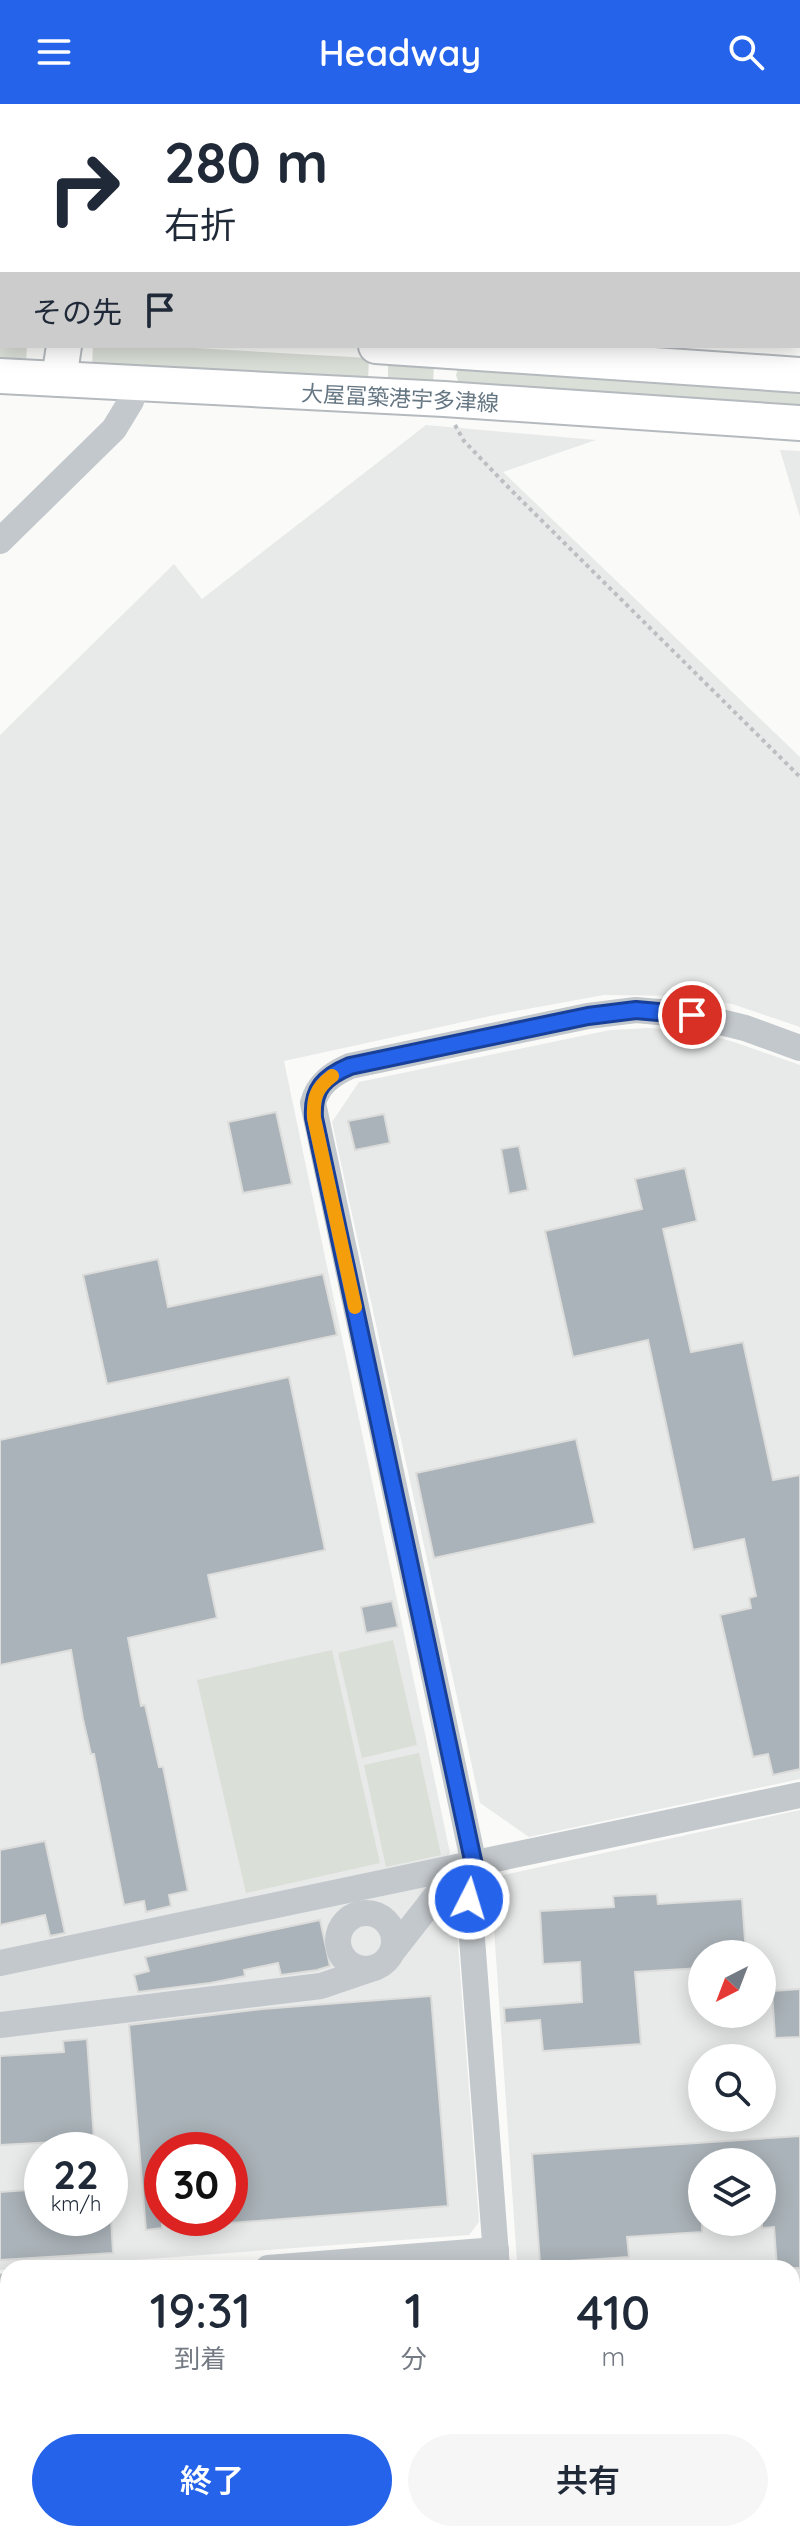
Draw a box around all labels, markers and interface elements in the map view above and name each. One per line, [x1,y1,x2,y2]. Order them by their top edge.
icon: menu [32,30,76,74]
text: Headway [319,30,481,75]
icon: search [724,30,768,74]
text: 280 m [164,127,328,197]
icon: right [32,136,136,240]
text: 右折 [164,202,236,247]
icon: arrive [138,288,182,332]
text: その先 [32,293,122,331]
street label: 大屋冨築港宇多津線 [300,379,500,417]
pin [658,981,726,1049]
icon: arrive [670,993,714,1037]
position arrow [427,1857,511,1941]
north arrow [688,1940,776,2028]
map controls [688,1940,776,2236]
button: search [688,2044,776,2132]
speed limit sign: 30 [144,2132,248,2236]
button: layers [688,2148,776,2236]
text: 22 [53,2149,99,2199]
text: km/h [51,2191,101,2216]
text: 19:31 [150,2280,251,2340]
text: 1 [405,2280,423,2340]
text: 410 [576,2282,650,2342]
text: m [601,2340,625,2373]
text: 到着 [174,2342,226,2375]
text: 分 [401,2342,427,2375]
button: 終了 [32,2434,392,2526]
button: 共有 [408,2434,768,2526]

